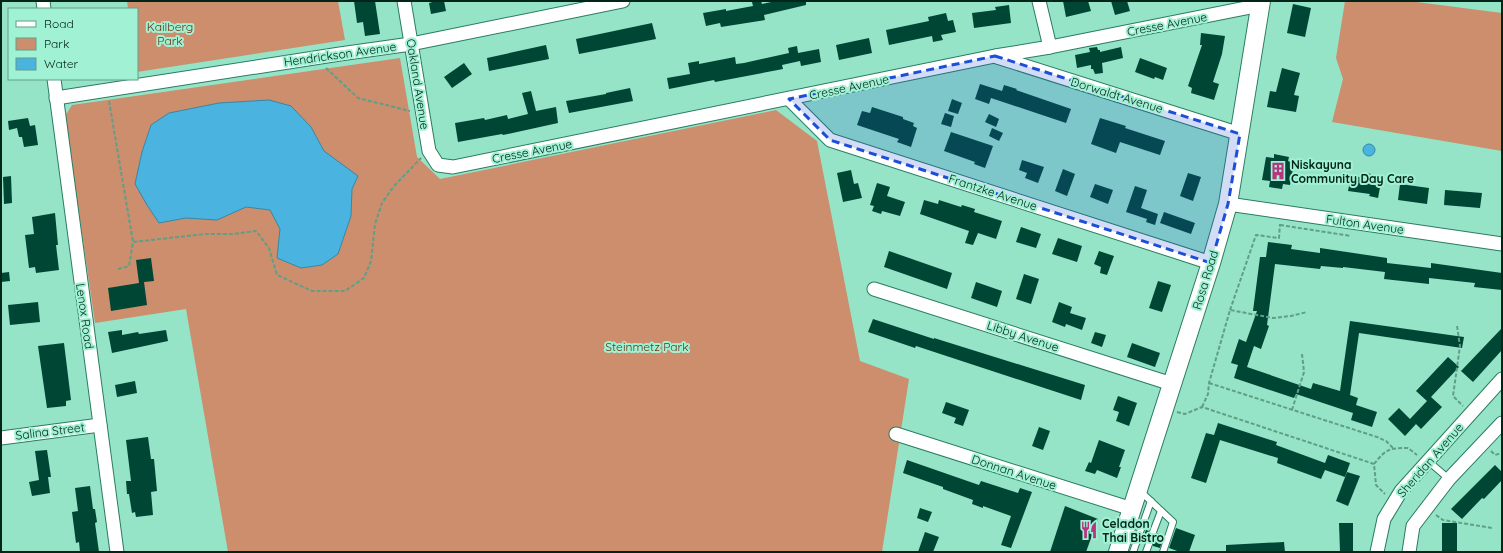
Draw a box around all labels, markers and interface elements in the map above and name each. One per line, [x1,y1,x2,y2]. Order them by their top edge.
legend [8,8,138,80]
street label: Cresse Avenue [1126,9,1209,39]
text: Road [44,16,74,31]
park label: Kailberg Park [147,19,193,48]
text: Park [44,36,69,51]
street label: Oakland Avenue [403,38,433,131]
street label: Hendrickson Avenue [283,39,397,69]
text: Water [44,56,79,71]
street label: Cresse Avenue [808,71,891,103]
street label: Dorwaldt Avenue [1069,74,1165,116]
street label: Cresse Avenue [491,136,574,166]
place label: Niskayuna Community Day Care [1291,157,1414,186]
building icon: Niskayuna Community Day Care [1268,161,1288,181]
street label: Frantzke Avenue [947,171,1039,213]
street label: Fulton Avenue [1325,211,1405,237]
street label: Rosa Road [1189,249,1221,311]
street label: Lenox Road [73,282,97,350]
street label: Libby Avenue [985,317,1061,355]
park label: Steinmetz Park [605,339,689,354]
street label: Salina Street [15,419,85,443]
street label: Sheridan Avenue [1394,420,1466,500]
street label: Donnan Avenue [970,451,1059,493]
place label: Celadon Thai Bistro [1102,516,1165,545]
restaurant icon: Celadon Thai Bistro [1079,520,1099,540]

